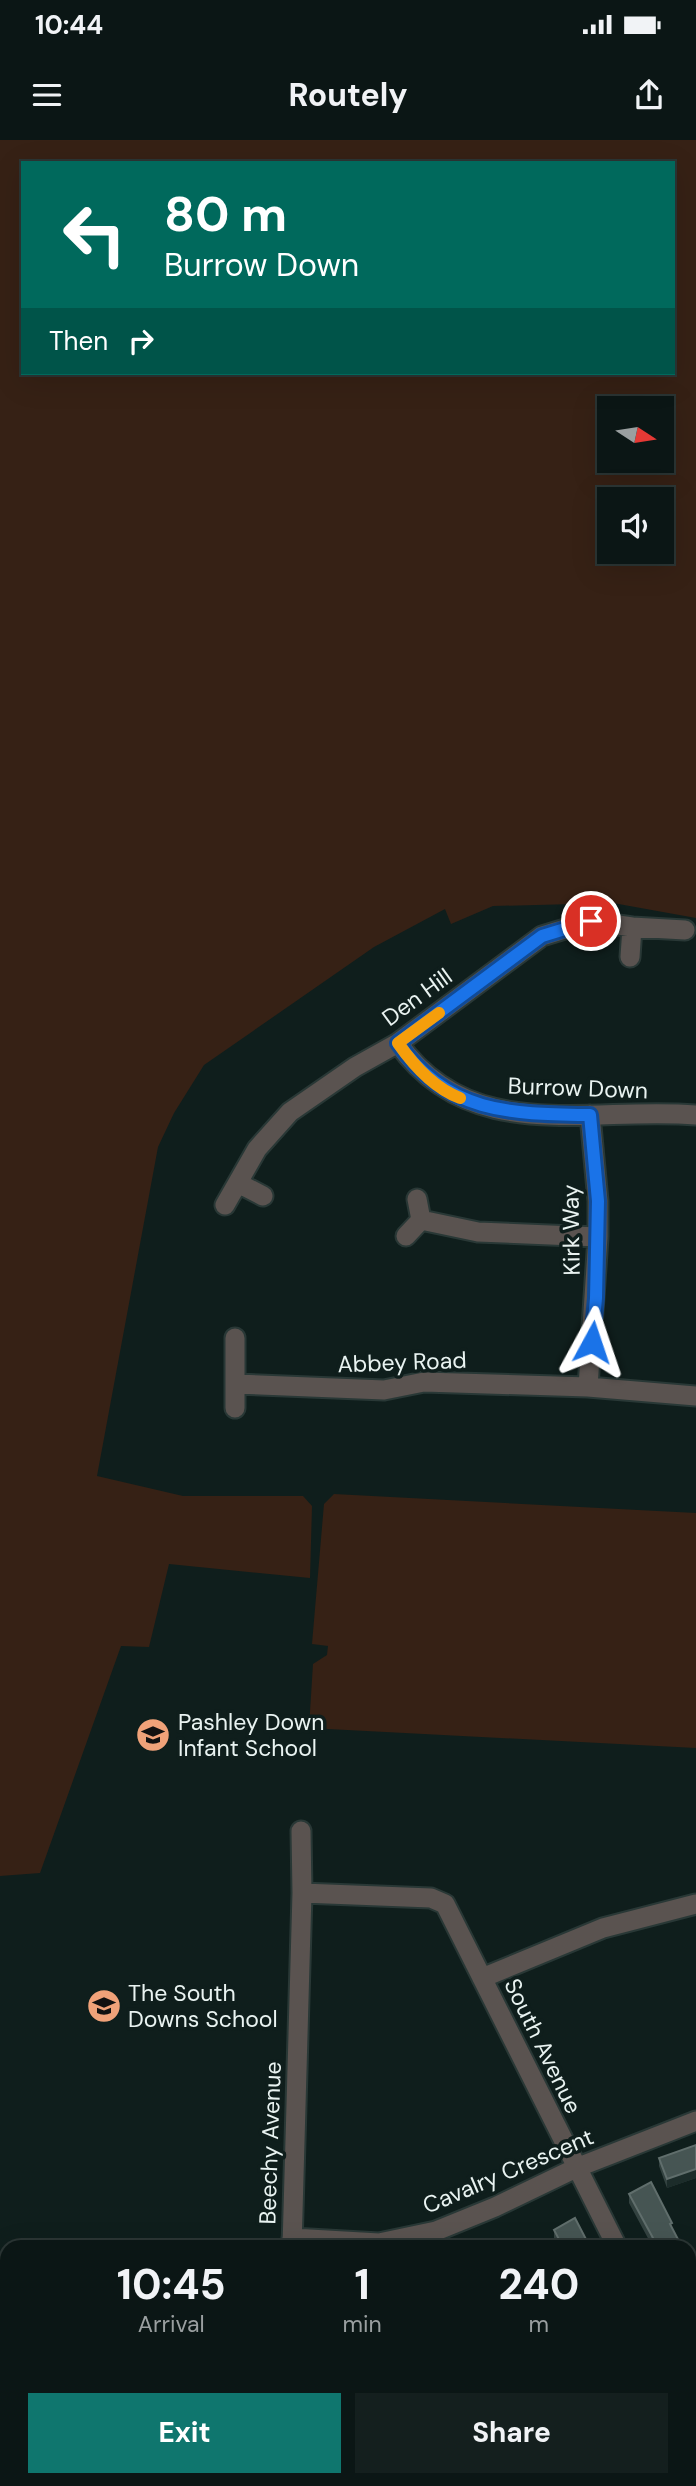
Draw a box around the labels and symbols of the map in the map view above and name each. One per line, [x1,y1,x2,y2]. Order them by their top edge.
north arrow [597,396,674,472]
pin [561,891,621,951]
street label: Den Hill [376,961,458,1033]
street label: Burrow Down [507,1071,649,1105]
street label: Kirk Way [555,1184,587,1276]
position arrow [555,1305,629,1379]
street label: Abbey Road [337,1345,467,1379]
place label: Pashley Down Infant School [178,1707,325,1763]
school or university icon: Pashley Down Infant School [134,1716,172,1754]
street label: South Avenue [497,1974,589,2118]
place label: The South Downs School [128,1978,278,2034]
school or university icon: The South Downs School [85,1987,123,2025]
street label: Beechy Avenue [252,2061,288,2225]
street label: Cavalry Crescent [418,2121,598,2221]

